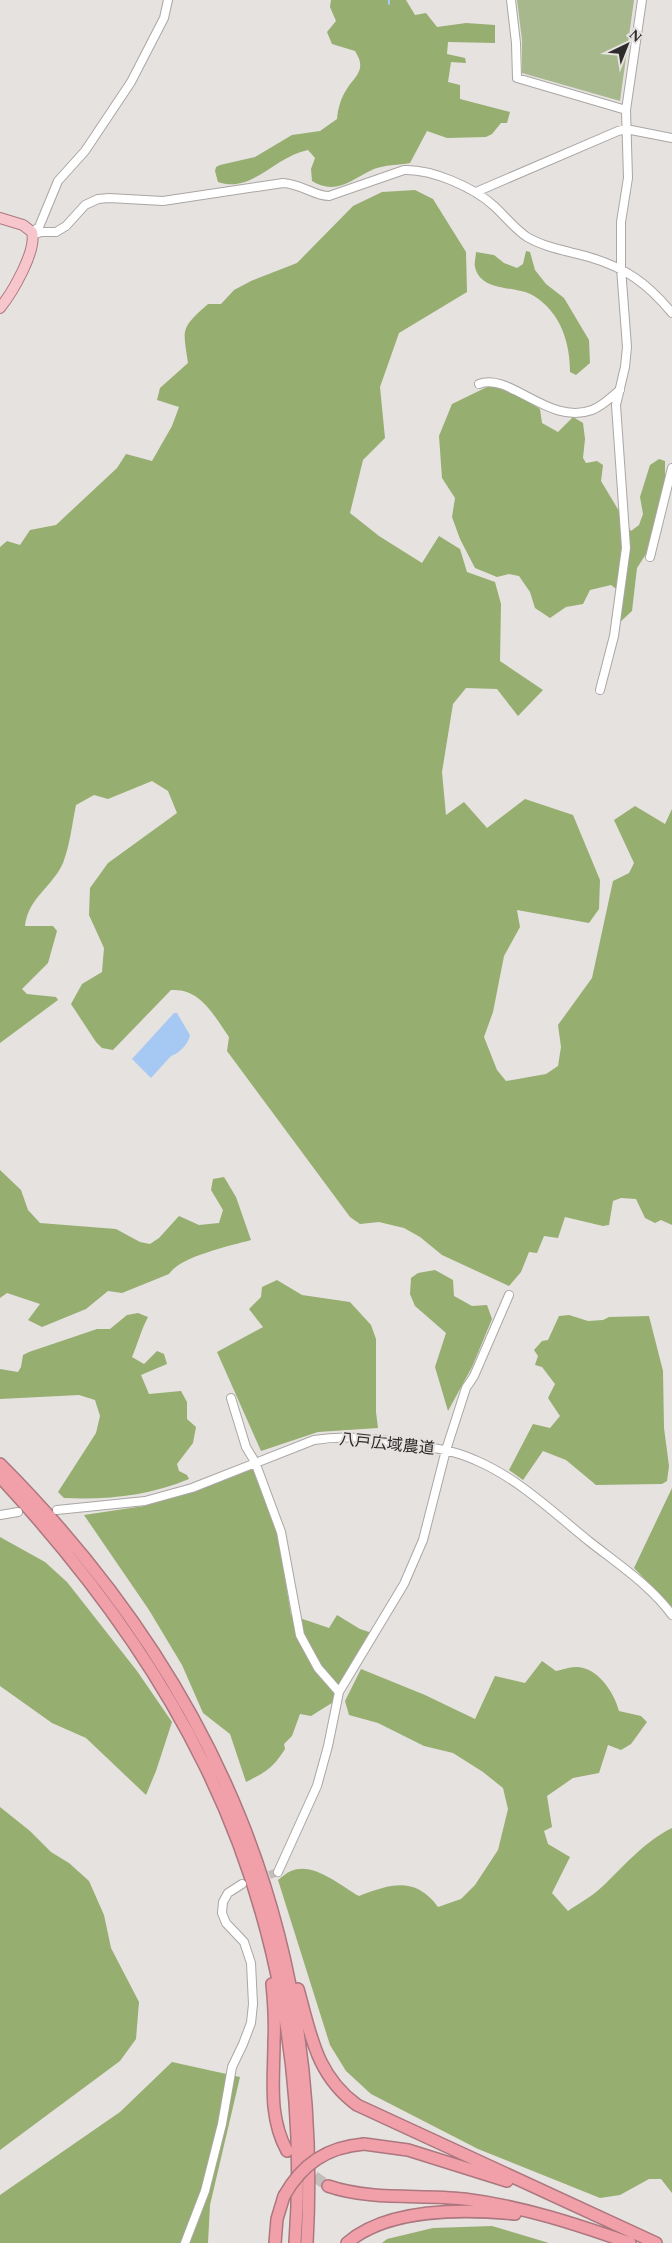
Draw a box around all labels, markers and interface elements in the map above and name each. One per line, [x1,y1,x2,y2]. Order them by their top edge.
north arrow [602,20,652,70]
text: N [624,24,647,47]
street label: 八戸広域農道 [338,1427,436,1461]

